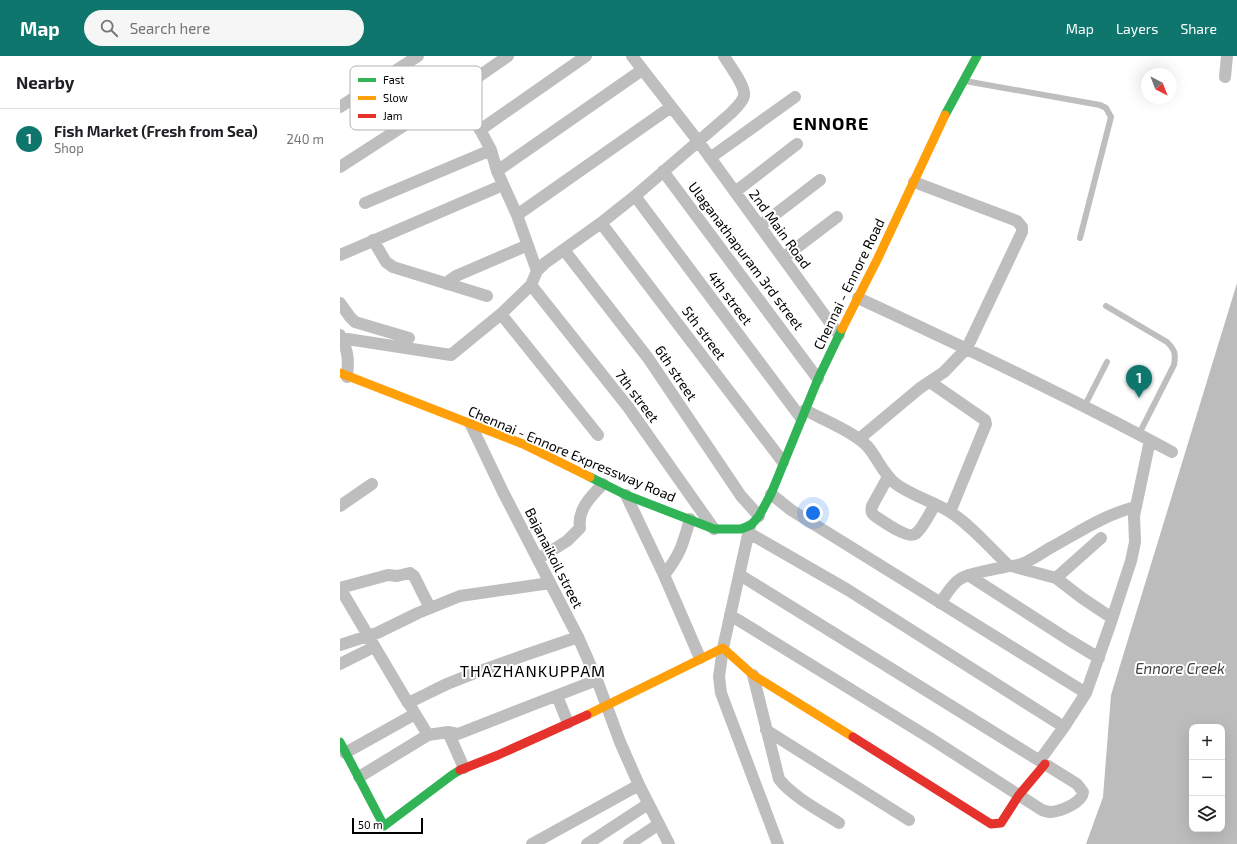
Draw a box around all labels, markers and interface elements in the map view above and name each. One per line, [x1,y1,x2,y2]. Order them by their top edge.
search box [84,10,364,46]
text: Map [20,17,60,40]
icon: search [98,17,120,39]
text: Search here [130,19,210,37]
text: Map [1066,20,1094,37]
text: Layers [1116,20,1158,37]
text: Share [1180,20,1217,37]
legend [350,66,482,130]
north arrow [1141,68,1177,104]
text: Nearby [16,72,74,92]
text: Fast [383,73,405,86]
text: Slow [383,91,408,104]
text: Jam [383,109,402,122]
district label: ENNORE [793,112,869,134]
text: Fish Market (Fresh from Sea) [54,122,258,140]
text: 1 [26,131,32,147]
text: 240 m [287,131,324,147]
text: Shop [54,140,84,156]
street label: Ulaganathapuram 3rd street [685,178,808,333]
street label: 2nd Main Road [746,186,815,272]
street label: Chennai - Ennore Road [809,215,888,352]
street label: 4th street [705,267,756,328]
street label: 5th street [679,303,730,363]
street label: 6th street [652,342,701,404]
pin: 1 [1126,365,1152,398]
street label: 7th street [612,366,663,426]
street label: Chennai - Ennore Expressway Road [466,402,679,505]
your location [803,503,823,523]
street label: Bajanaikoil street [522,505,587,611]
water label: Ennore Creek [1135,659,1225,677]
district label: THAZHANKUPPAM [460,661,606,680]
map controls [1189,724,1225,832]
button: + [1189,724,1225,760]
button: − [1189,760,1225,796]
button: layers [1189,796,1225,832]
scale bar [352,816,423,835]
text: 50 m [358,818,383,831]

